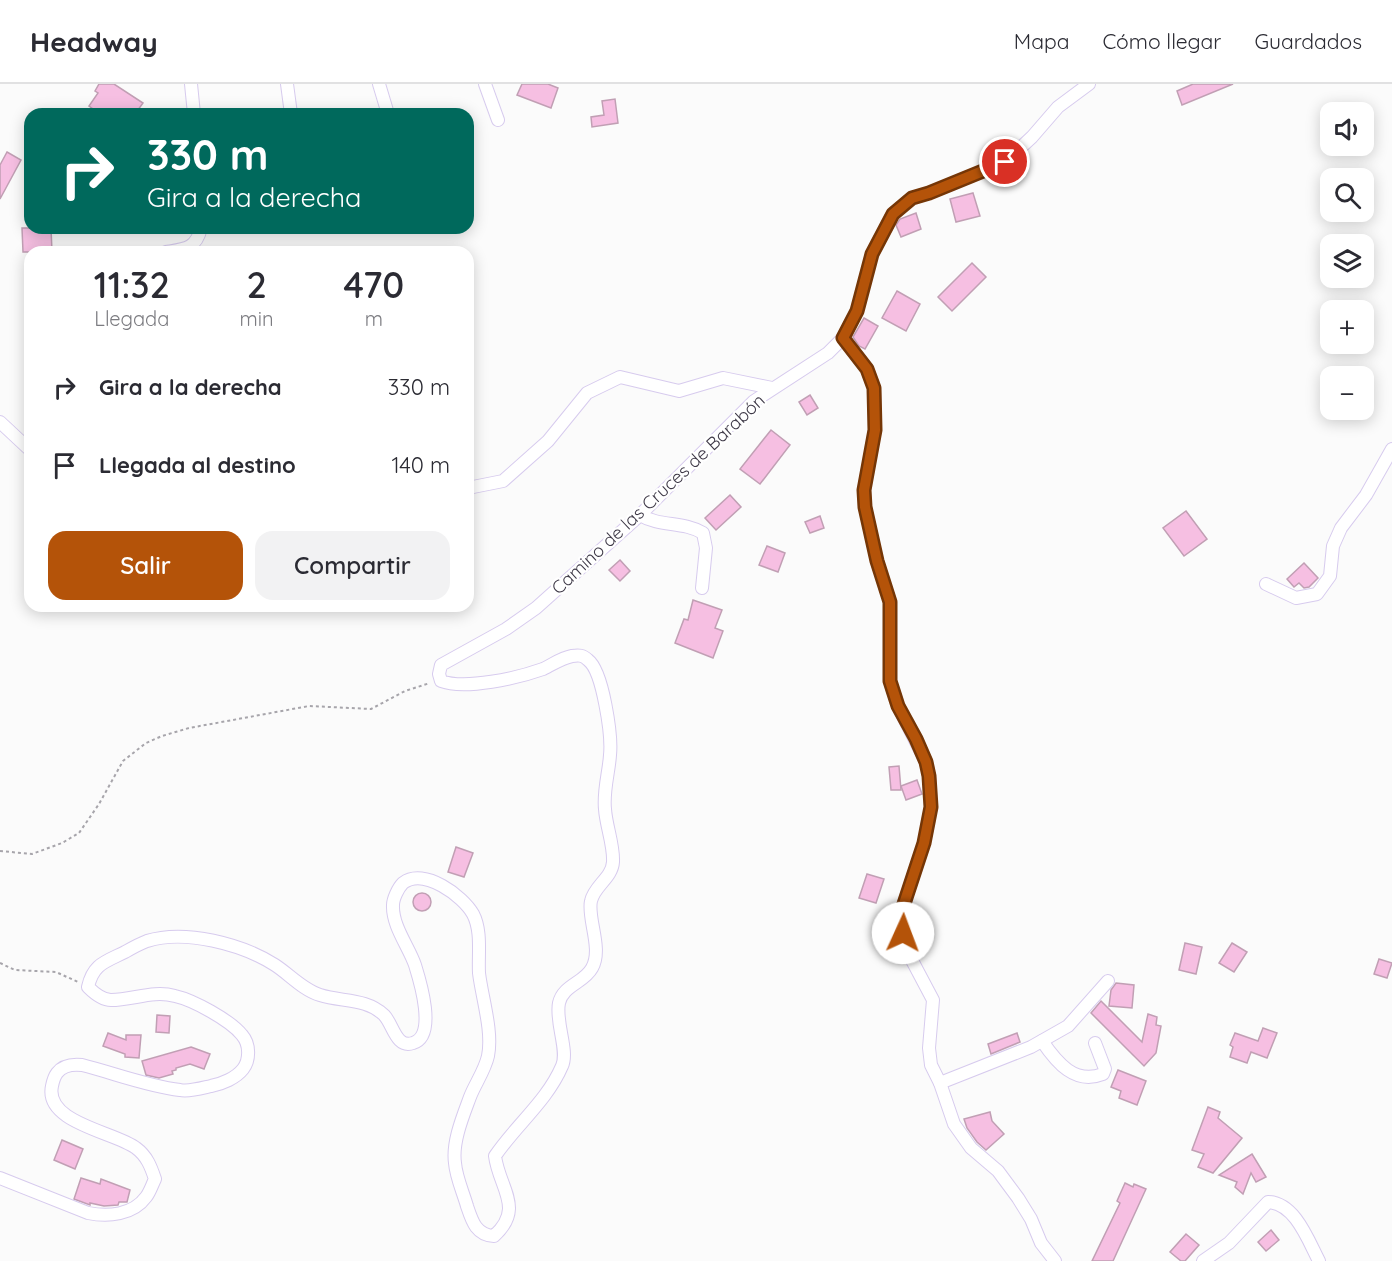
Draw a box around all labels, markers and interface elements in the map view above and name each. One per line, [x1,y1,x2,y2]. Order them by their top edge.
text: Headway [30,24,158,59]
text: Mapa [1014,28,1069,54]
text: Cómo llegar [1102,28,1221,54]
text: Guardados [1254,28,1362,54]
map controls [1320,102,1374,420]
button: sound [1320,102,1374,156]
text: 330 m [147,128,268,181]
icon: right [48,132,126,210]
pin [979,136,1030,187]
icon: arrive [988,145,1021,178]
button: search [1320,168,1374,222]
text: Gira a la derecha [147,180,361,214]
button: layers [1320,234,1374,288]
text: 11:32 [94,262,170,307]
text: 2 [246,262,267,307]
text: 470 [344,262,404,307]
button: + [1320,300,1374,354]
text: Llegada [94,306,169,331]
text: min [240,306,274,331]
text: m [365,306,383,331]
button: − [1320,366,1374,420]
icon: right [48,371,81,404]
text: Gira a la derecha [99,373,282,401]
text: 330 m [388,373,450,401]
street label: Camino de las Cruces de Barabón [546,389,770,599]
icon: arrive [48,449,81,482]
text: Llegada al destino [99,451,296,479]
text: 140 m [391,451,450,479]
button: Salir [48,531,243,600]
button: Compartir [255,531,450,600]
position arrow [871,901,935,965]

